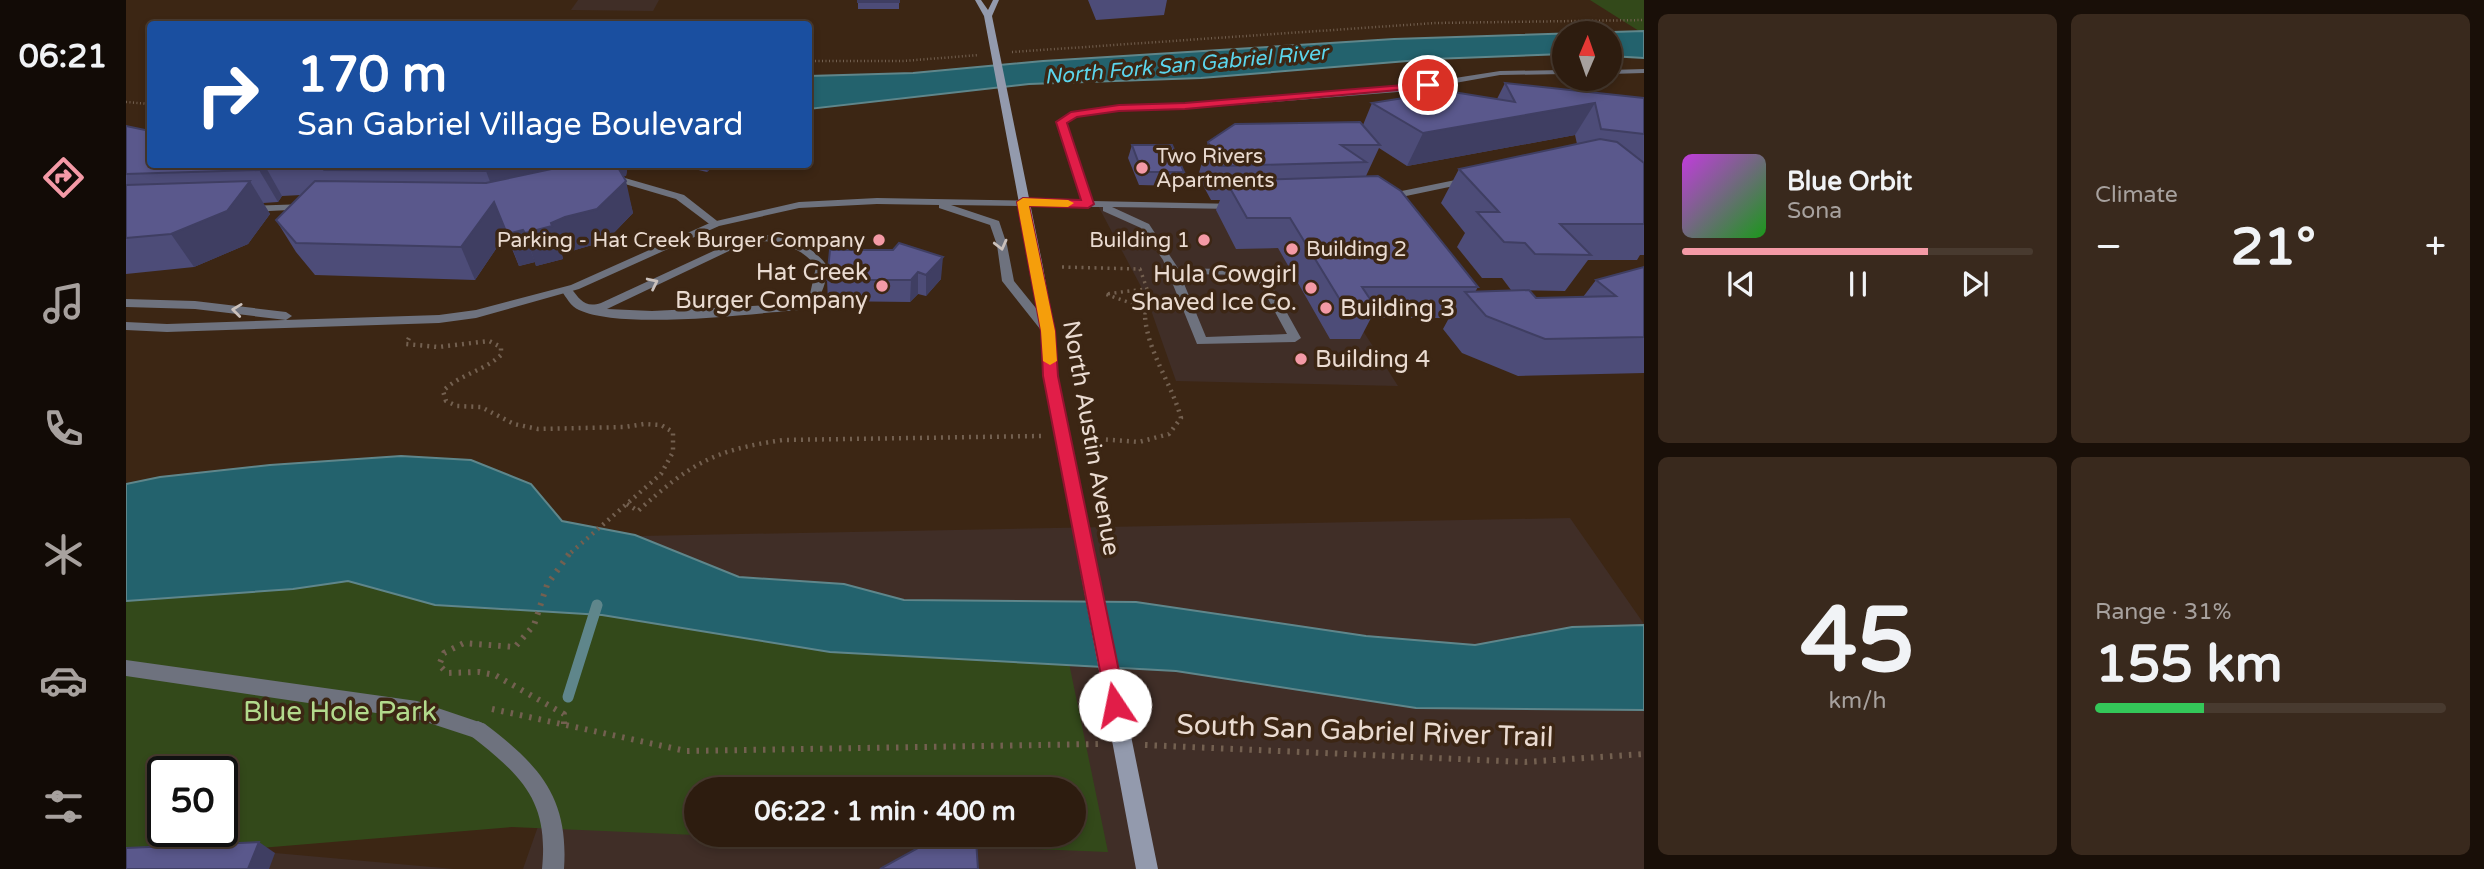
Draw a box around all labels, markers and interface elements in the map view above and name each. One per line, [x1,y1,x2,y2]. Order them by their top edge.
north arrow [1552,21,1622,91]
map controls [1552,21,1622,91]
text: 06:21 [19,38,107,76]
water label: North Fork San Gabriel River [1043,40,1332,90]
text: 170 m [297,46,447,105]
icon: right [182,49,273,140]
pin [1398,55,1458,115]
icon: arrive [1409,66,1447,104]
text: San Gabriel Village Boulevard [297,106,744,144]
place label: Two Rivers Apartments [1156,144,1274,193]
icon: directions [39,153,88,202]
marker: Two Rivers Apartments [1134,160,1150,176]
text: Blue Orbit [1787,166,1912,197]
text: Climate [2095,181,2178,209]
text: Sona [1787,197,1842,225]
text: 21° [2231,216,2316,279]
text: − [2095,224,2122,270]
text: + [2425,224,2446,270]
place label: Parking - Hat Creek Burger Company [497,228,865,253]
place label: Building 1 [1089,228,1190,253]
marker: Parking - Hat Creek Burger Company [871,232,887,248]
marker: Building 1 [1196,232,1212,248]
place label: Building 2 [1306,237,1407,262]
one-way arrow [993,239,1007,251]
marker: Building 2 [1284,241,1300,257]
place label: Hat Creek Burger Company [675,258,868,315]
place label: Hula Cowgirl Shaved Ice Co. [1131,260,1297,317]
icon: previous [1722,265,1760,303]
icon: pause [1839,265,1877,303]
icon: next [1956,265,1994,303]
one-way arrow [646,277,658,291]
marker: Hat Creek Burger Company [874,278,890,294]
icon: music [39,279,88,328]
marker: Hula Cowgirl Shaved Ice Co. [1303,280,1319,296]
place label: Building 3 [1340,294,1455,323]
marker: Building 3 [1318,300,1334,316]
one-way arrow [231,303,242,318]
street label: North Austin Avenue [1056,318,1126,558]
place label: Building 4 [1315,345,1430,374]
marker: Building 4 [1293,351,1309,367]
icon: phone [39,404,88,453]
icon: climate [39,530,88,579]
text: 45 [1800,586,1915,696]
text: Range · 31% [2095,598,2231,626]
text: 155 km [2095,633,2283,696]
icon: car [39,656,88,705]
position arrow [1078,668,1152,742]
text: km/h [1829,687,1886,715]
park label: Blue Hole Park [243,695,437,729]
street label: South San Gabriel River Trail [1176,707,1554,755]
speed limit sign: 50 [147,756,238,847]
icon: filters [39,782,88,831]
text: 06:22 · 1 min · 400 m [754,796,1016,827]

